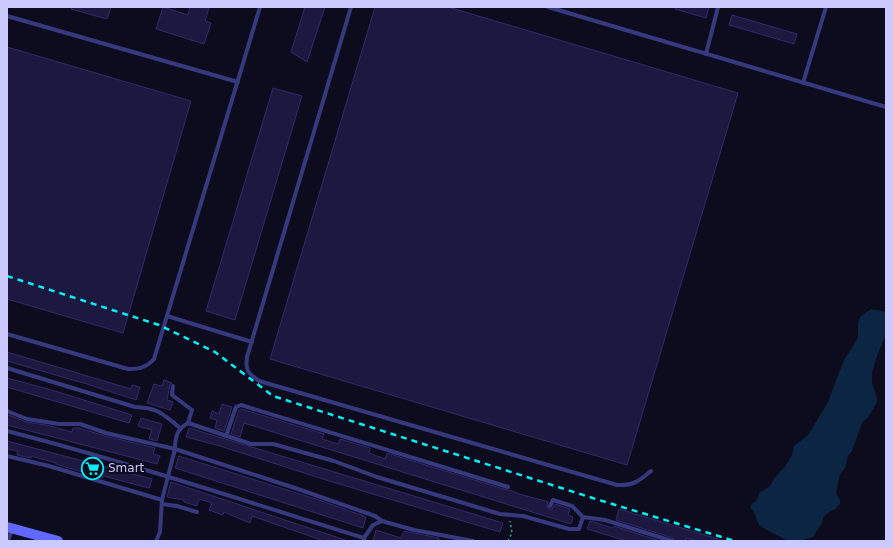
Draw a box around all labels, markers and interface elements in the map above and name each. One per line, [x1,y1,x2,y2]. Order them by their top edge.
supermarket icon: Smart [80,455,106,481]
place label: Smart [108,461,145,475]

